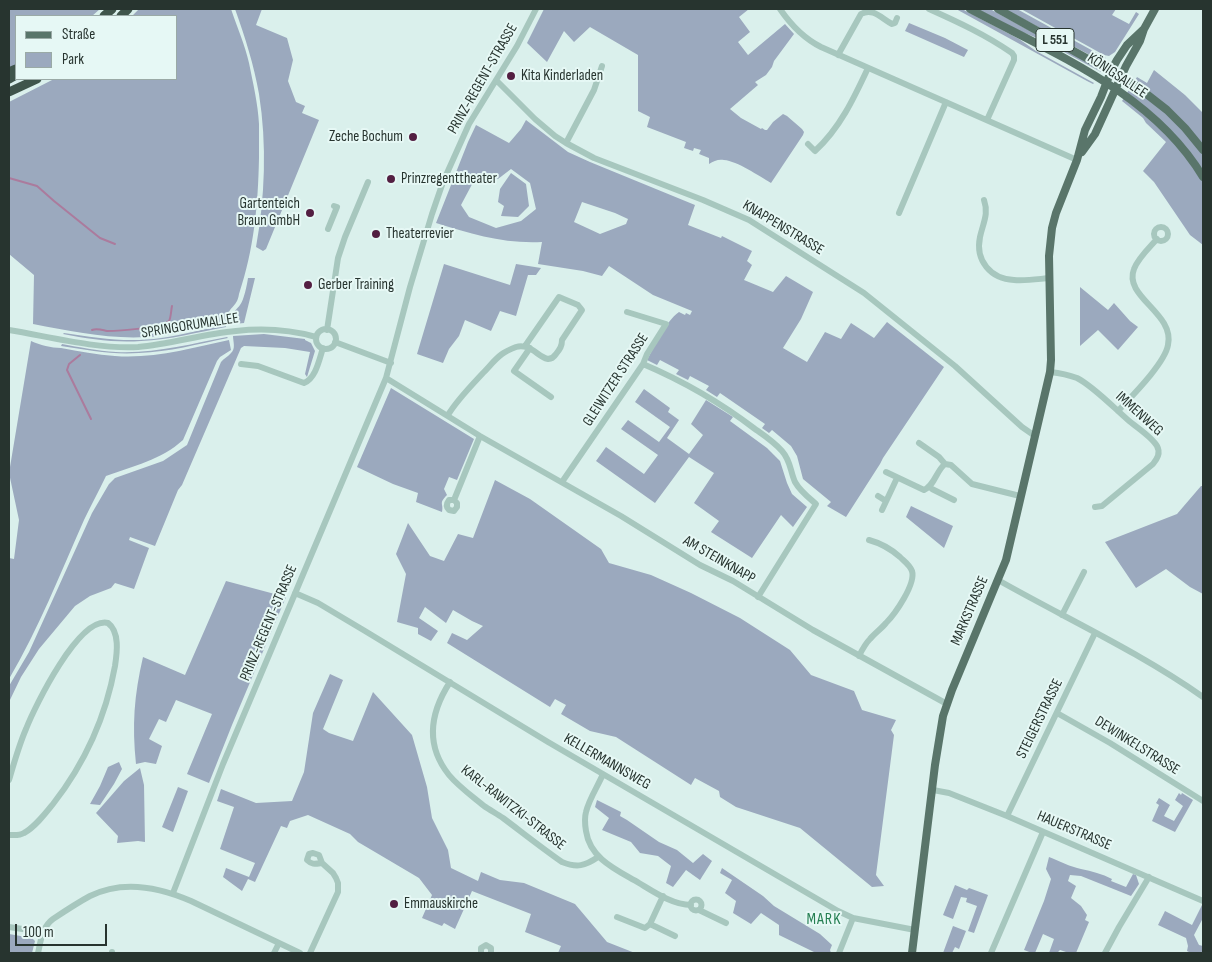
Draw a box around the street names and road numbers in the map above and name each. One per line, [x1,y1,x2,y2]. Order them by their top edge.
street label: PRINZ-REGENT-STRASSE [444,21,522,137]
road number: L 551 [1036,28,1074,52]
street label: KÖNIGSALLEE [1084,49,1150,103]
street label: KNAPPENSTRASSE [739,197,827,259]
street label: SPRINGORUMALLEE [140,309,240,343]
street label: GLEIWITZER STRASSE [579,330,653,430]
street label: IMMENWEG [1111,388,1167,440]
street label: AM STEINKNAPP [680,532,758,588]
street label: PRINZ-REGENT-STRASSE [236,562,302,684]
street label: MARKSTRASSE [947,574,993,648]
street label: STEIGERSTRASSE [1013,676,1067,762]
street label: DEWINKELSTRASSE [1091,713,1183,779]
street label: KELLERMANNSWEG [560,730,654,794]
street label: KARL-RAWITZKI-STRASSE [457,761,569,855]
street label: HAUERSTRASSE [1034,807,1114,855]

